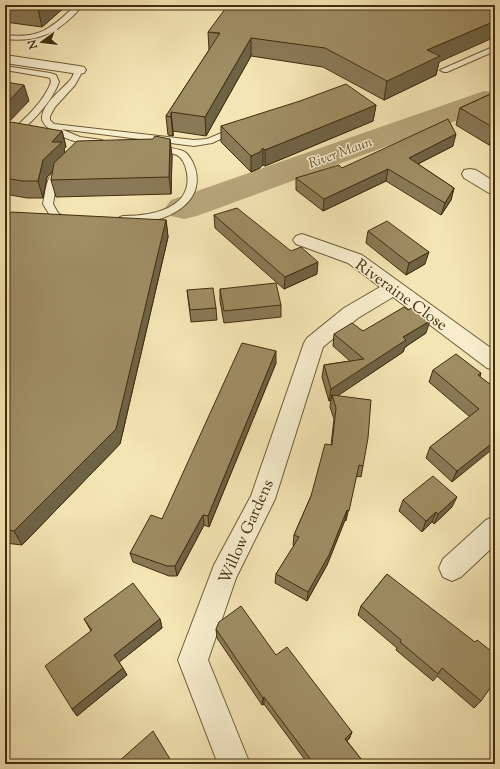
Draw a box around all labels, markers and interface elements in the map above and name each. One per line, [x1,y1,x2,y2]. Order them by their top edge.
north arrow [22,22,62,62]
text: N [24,38,42,52]
water label: River Maun [306,133,376,175]
street label: Riveraine Close [350,255,451,337]
street label: Willow Gardens [214,476,281,588]

